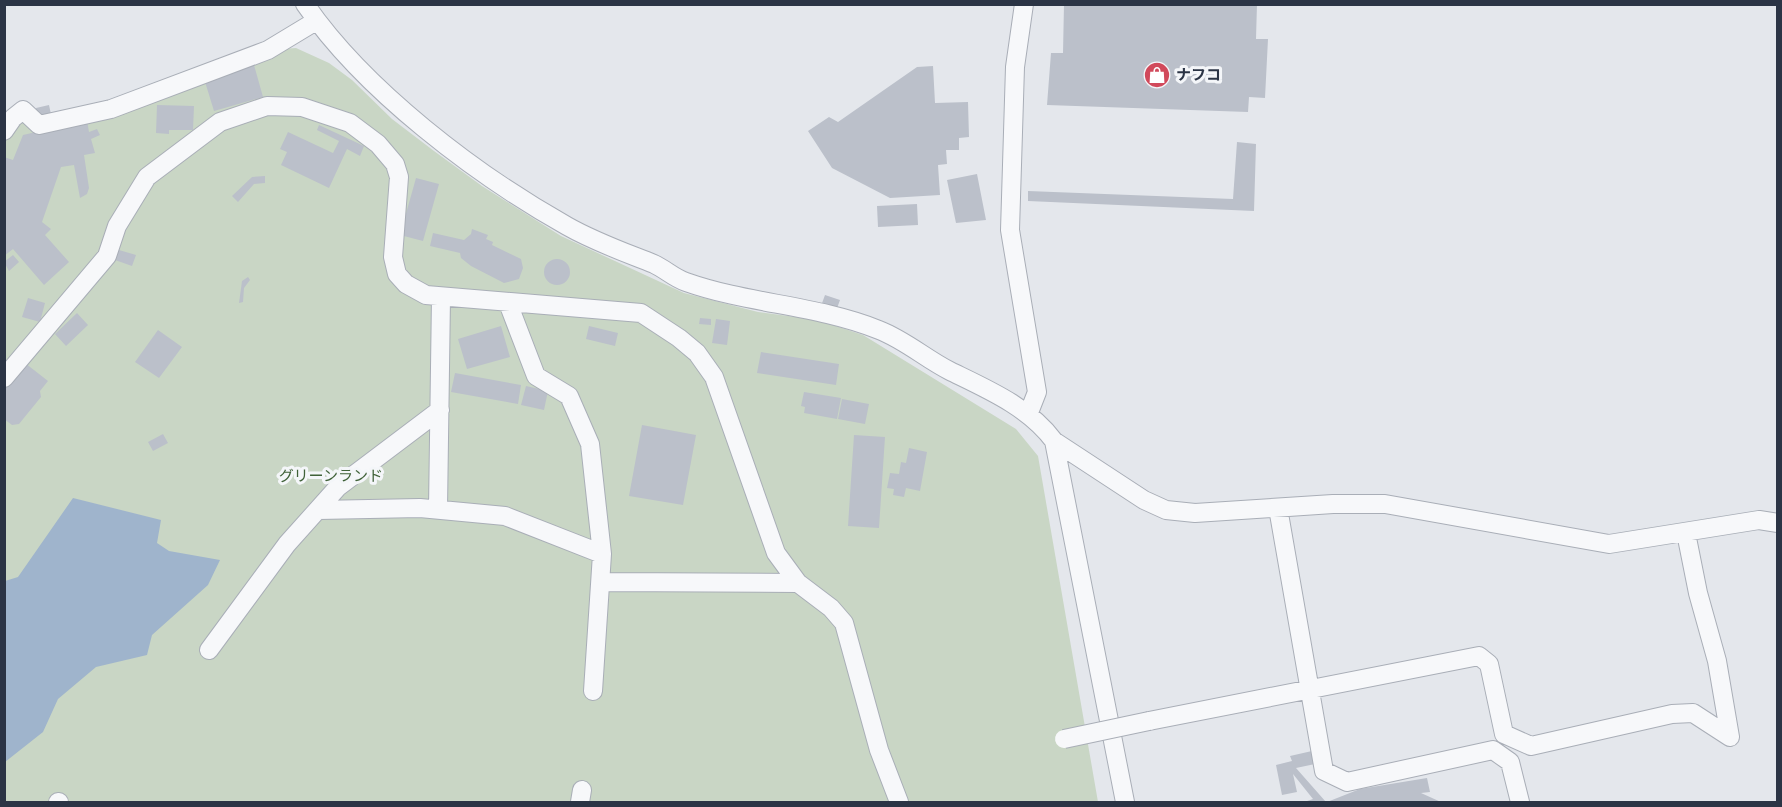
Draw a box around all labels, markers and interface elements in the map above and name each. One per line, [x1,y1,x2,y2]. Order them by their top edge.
shop icon: ナフコ [1142,60,1172,90]
place label: ナフコ [1176,66,1221,84]
park label: グリーンランド [279,467,383,485]

